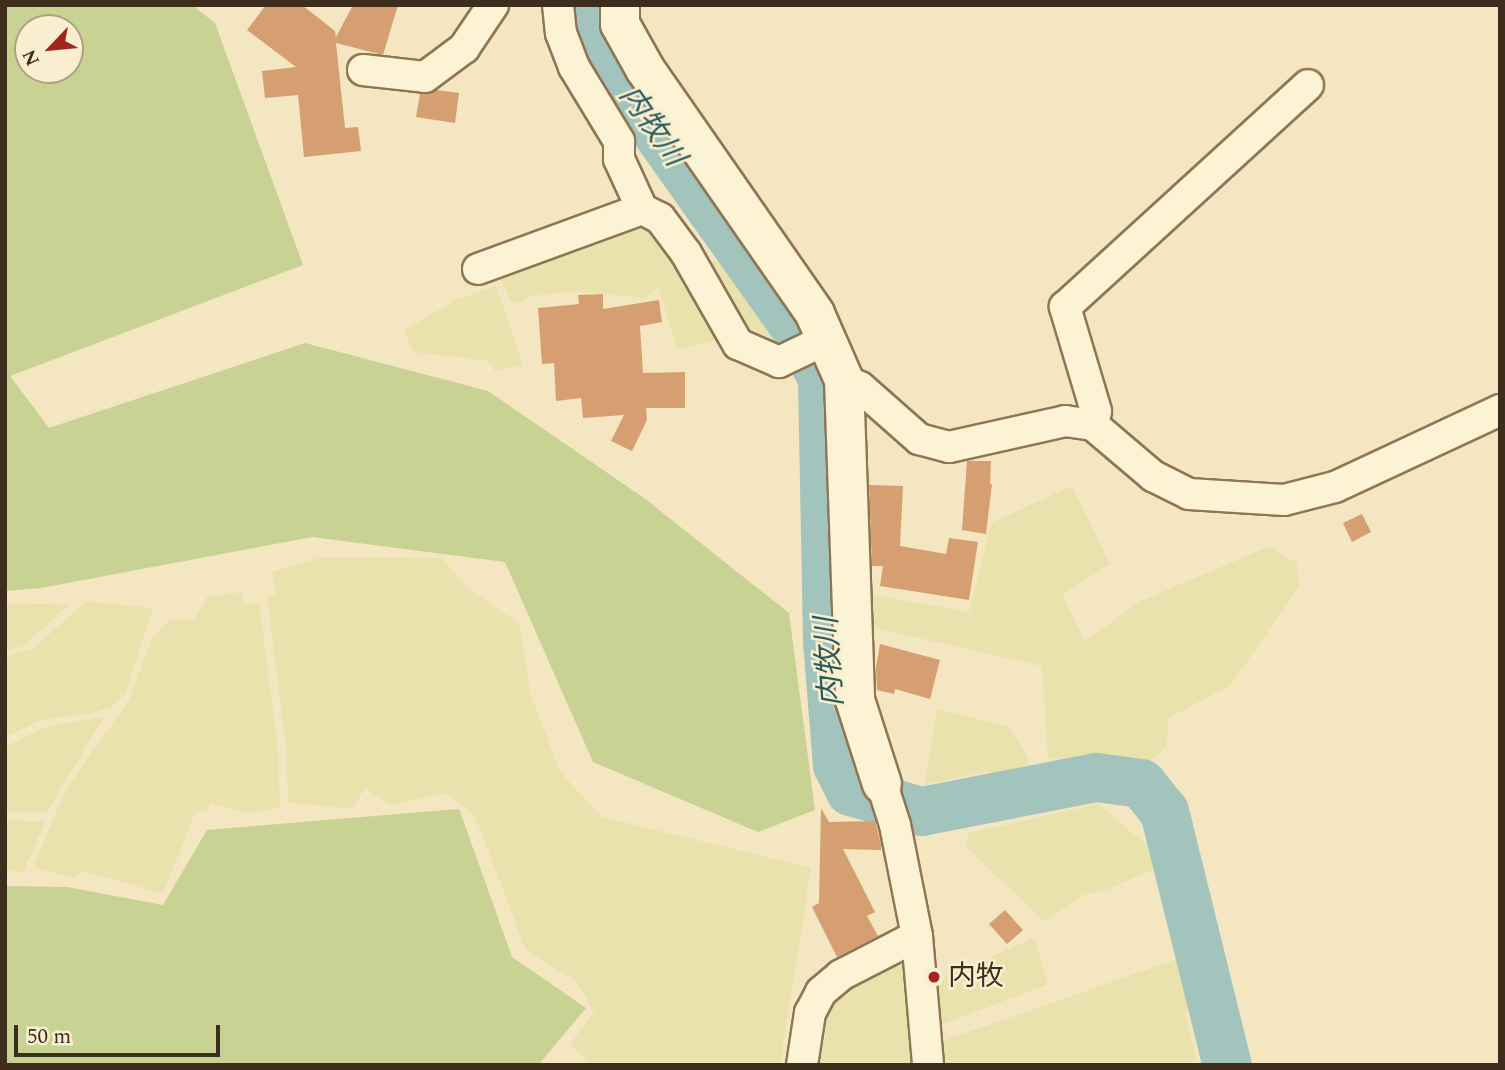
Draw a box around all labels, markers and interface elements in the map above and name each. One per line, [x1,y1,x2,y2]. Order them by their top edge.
north arrow [14,14,84,84]
text: N [15,44,48,71]
water label: 内牧川 [611,79,693,173]
water label: 内牧川 [809,616,851,708]
place label: 内牧 [948,960,1004,994]
marker: 内牧 [926,969,942,985]
scale bar [18,1010,224,1054]
text: 50 m [27,1021,71,1053]

